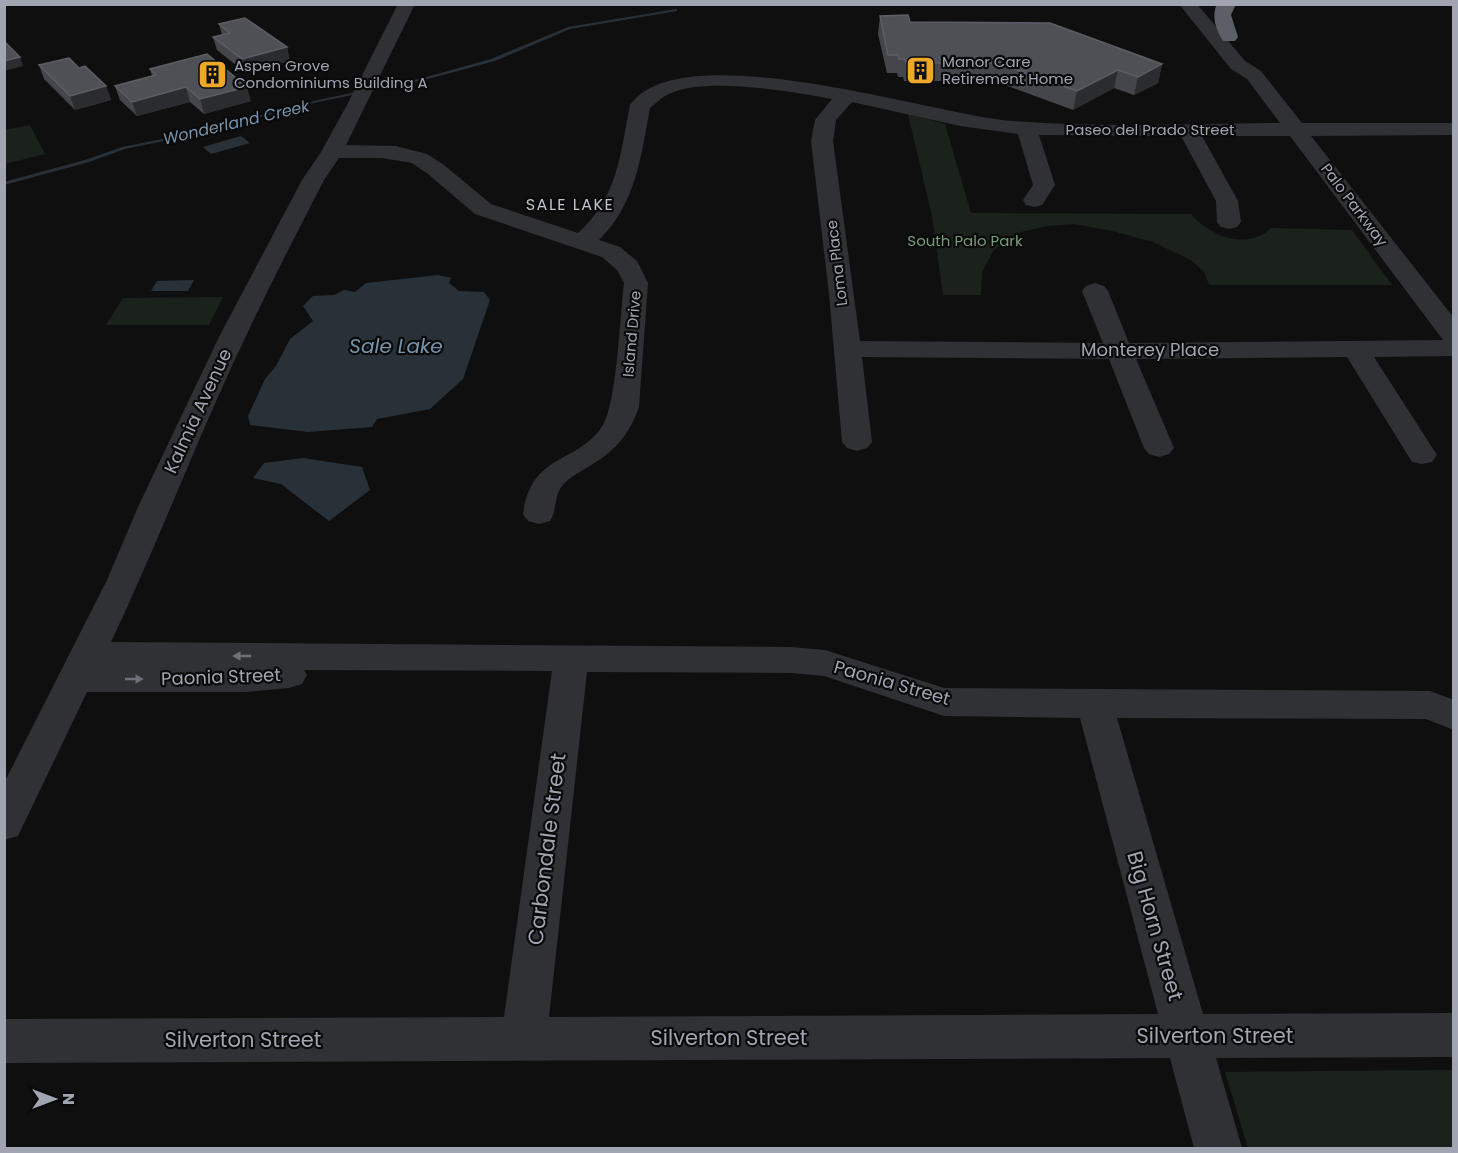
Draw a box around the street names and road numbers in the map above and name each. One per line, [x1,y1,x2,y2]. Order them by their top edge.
street label: Paseo del Prado Street [1066,119,1234,140]
street label: Palo Parkway [1316,159,1393,251]
street label: Loma Place [821,219,852,307]
street label: Island Drive [617,290,646,378]
street label: Monterey Place [1081,337,1219,362]
street label: Kalmia Avenue [158,344,237,477]
street label: Paonia Street [831,654,953,711]
street label: Paonia Street [161,662,281,691]
street label: Carbondale Street [520,751,573,946]
street label: Big Horn Street [1120,848,1191,1004]
street label: Silverton Street [1137,1021,1293,1050]
street label: Silverton Street [651,1023,807,1052]
street label: Silverton Street [165,1025,321,1054]

